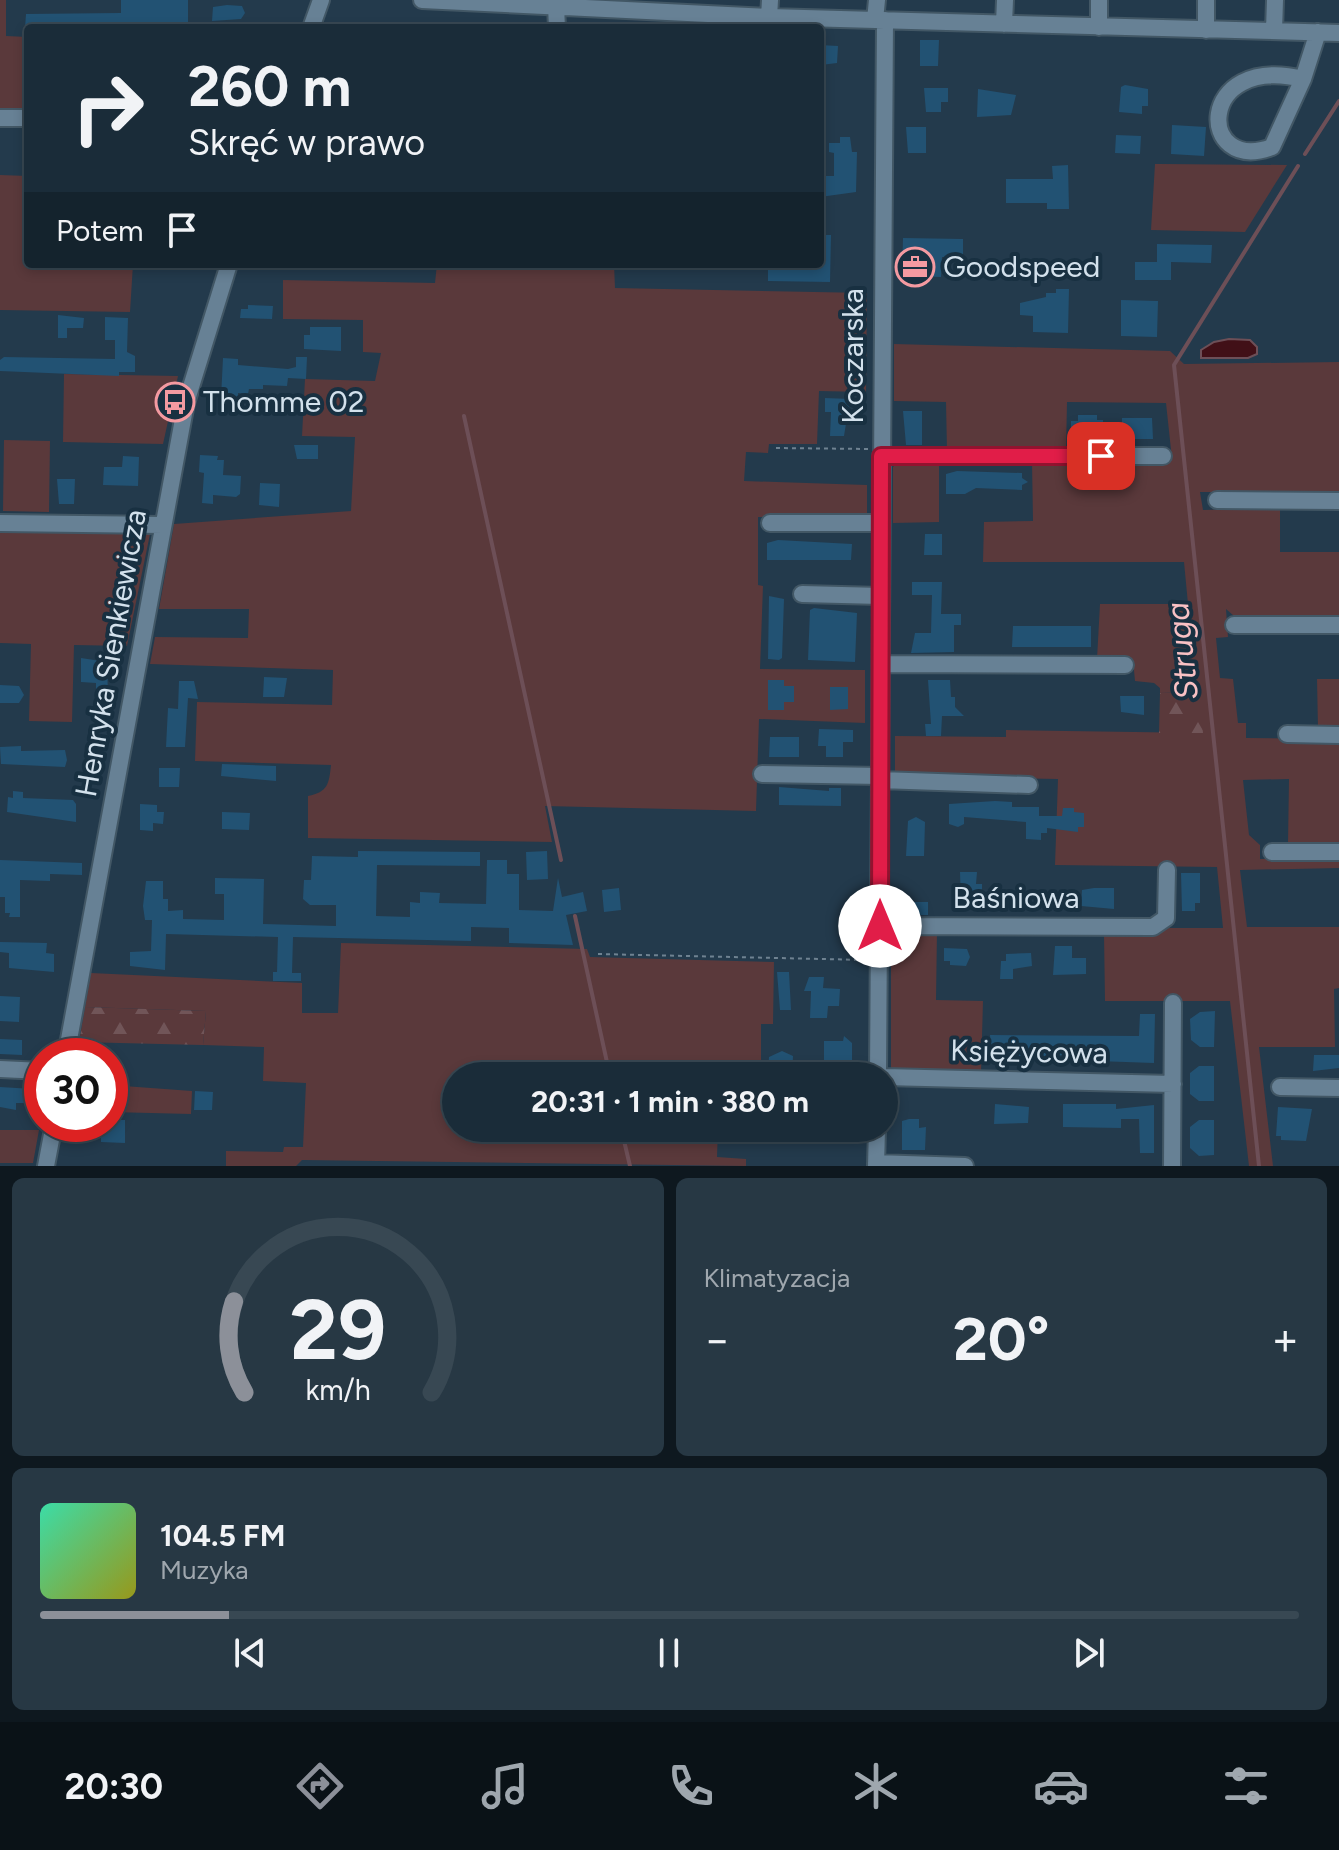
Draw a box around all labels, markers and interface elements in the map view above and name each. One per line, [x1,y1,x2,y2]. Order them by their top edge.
text: 260 m [188,53,351,120]
icon: right [56,56,160,160]
text: Skręć w prawo [188,121,425,164]
icon: arrive [160,208,204,252]
text: Potem [56,212,144,249]
office icon: Goodspeed [894,246,936,288]
place label: Goodspeed [943,248,1100,285]
street label: Koczarska [834,288,871,424]
bus stop icon: Thomme 02 [154,381,196,423]
place label: Thomme 02 [203,383,365,420]
pin [1067,422,1135,490]
icon: arrive [1079,434,1123,478]
street label: Henryka Sienkiewicza [67,506,154,800]
water label: Struga [1158,600,1206,702]
street label: Baśniowa [953,879,1079,916]
position arrow [838,884,922,968]
street label: Księżycowa [950,1032,1108,1071]
speed limit sign: 30 [24,1038,128,1142]
text: 20:31 · 1 min · 380 m [531,1083,809,1120]
text: Klimatyzacja [704,1262,850,1294]
text: 29 [290,1280,386,1380]
text: 20° [953,1303,1049,1375]
text: − [704,1313,731,1366]
text: + [1272,1313,1299,1366]
text: km/h [305,1373,370,1407]
text: 104.5 FM [160,1517,285,1554]
text: Muzyka [160,1554,249,1586]
icon: previous [228,1631,272,1675]
icon: pause [647,1631,691,1675]
icon: next [1067,1631,1111,1675]
icon: directions [292,1758,348,1814]
icon: music [477,1758,533,1814]
icon: phone [663,1758,719,1814]
icon: climate [848,1758,904,1814]
icon: car [1033,1758,1089,1814]
icon: filters [1218,1758,1274,1814]
text: 20:30 [65,1765,163,1808]

